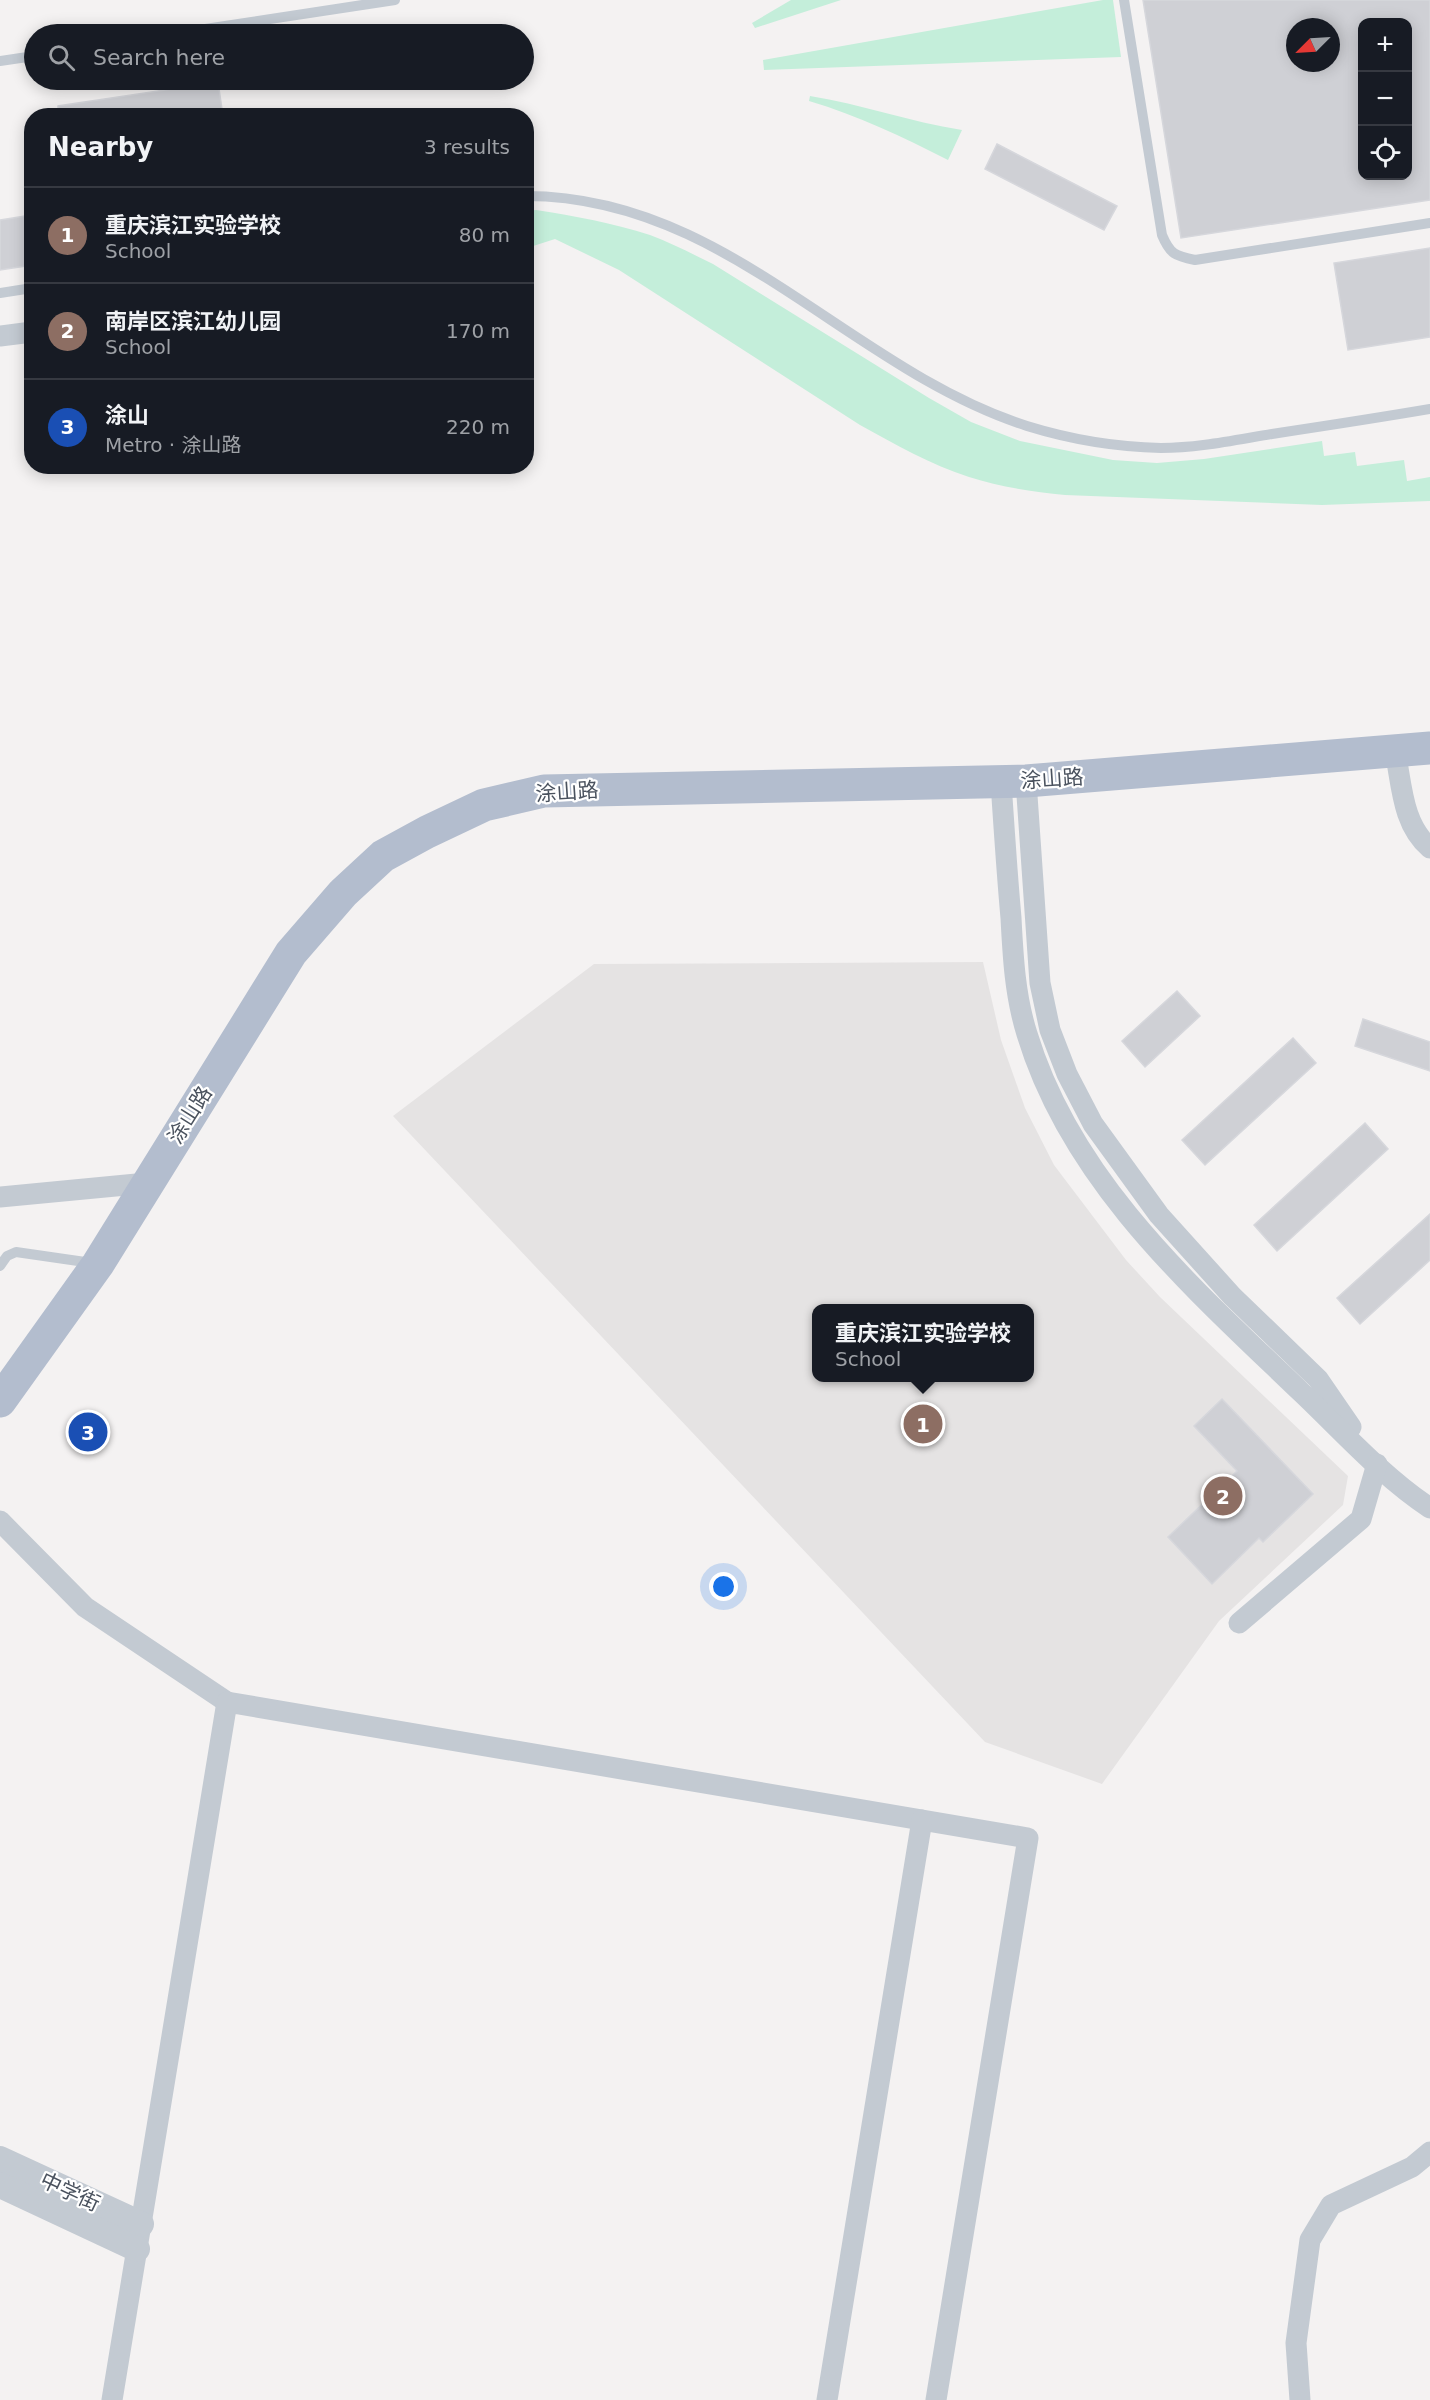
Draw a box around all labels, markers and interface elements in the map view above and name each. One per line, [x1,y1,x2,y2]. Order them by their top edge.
north arrow [1286,18,1340,72]
map controls [1358,18,1412,180]
button: + [1358,18,1412,72]
search box [24,24,534,90]
icon: search [45,41,78,74]
text: Search here [93,45,225,70]
button: − [1358,72,1412,126]
button: locate [1358,126,1412,180]
text: Nearby [48,132,153,162]
text: 3 results [424,135,510,159]
text: 重庆滨江实验学校 [105,213,281,238]
text: 1 [61,223,74,247]
text: 80 m [459,223,510,247]
text: School [105,239,171,263]
text: 南岸区滨江幼儿园 [105,309,281,334]
text: 2 [61,319,74,343]
text: 170 m [446,319,510,343]
text: School [105,335,171,359]
text: 涂山 [105,403,149,428]
text: 3 [61,415,74,439]
text: 220 m [446,415,510,439]
text: Metro · 涂山路 [105,433,242,457]
street label: 涂山路 [1020,765,1084,793]
street label: 涂山路 [535,778,599,806]
street label: 涂山路 [163,1082,217,1148]
popup [812,1304,1034,1382]
text: 重庆滨江实验学校 [835,1321,1011,1346]
text: School [835,1347,901,1371]
pin: 1 [904,1402,942,1446]
pin: 3 [68,1410,107,1454]
pin: 2 [1204,1474,1242,1518]
your location [709,1572,738,1601]
street label: 中学街 [36,2168,104,2216]

